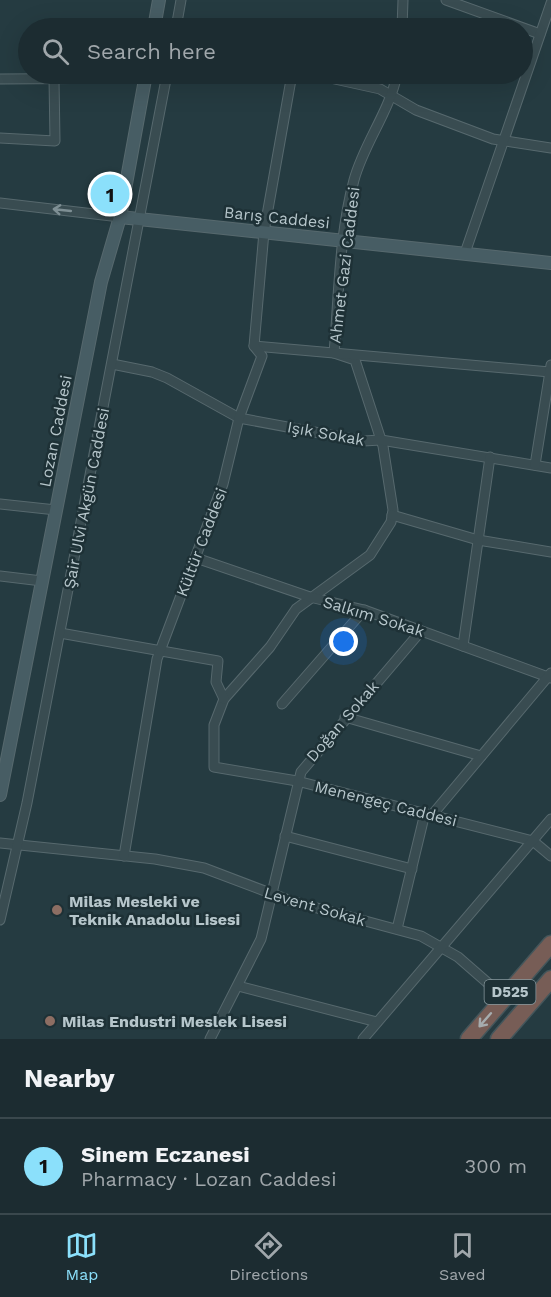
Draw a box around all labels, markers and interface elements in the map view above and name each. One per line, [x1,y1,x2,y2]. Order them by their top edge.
search box [18,18,533,84]
icon: search [39,35,72,68]
text: Search here [87,39,216,64]
pin: 1 [90,172,130,216]
street label: Ahmet Gazi Caddesi [325,186,364,345]
street label: Barış Caddesi [223,202,331,232]
one-way arrow [52,204,72,215]
street label: Lozan Caddesi [35,373,76,489]
street label: Şair Ulvi Akgün Caddesi [60,406,113,590]
street label: Işık Sokak [286,417,366,450]
street label: Kültür Caddesi [172,485,231,599]
street label: Salkım Sokak [321,592,427,641]
your location [329,627,358,656]
street label: Doğan Sokak [302,677,383,766]
street label: Menengeç Caddesi [313,777,459,830]
street label: Levent Sokak [262,883,368,930]
place label: Milas Mesleki ve Teknik Anadolu Lisesi [69,892,240,929]
marker: Milas Mesleki ve Teknik Anadolu Lisesi [50,903,64,917]
road number: D525 [484,980,536,1004]
place label: Milas Endustri Meslek Lisesi [62,1012,287,1031]
one-way arrow [478,1012,492,1027]
marker: Milas Endustri Meslek Lisesi [43,1014,57,1028]
text: Nearby [24,1063,115,1093]
text: Sinem Eczanesi [81,1142,250,1167]
text: 1 [39,1154,48,1178]
text: 300 m [465,1154,527,1178]
text: Pharmacy · Lozan Caddesi [81,1167,336,1191]
tab: Map [65,1229,98,1284]
tab: Directions [229,1229,308,1284]
tab: Saved [439,1229,486,1284]

